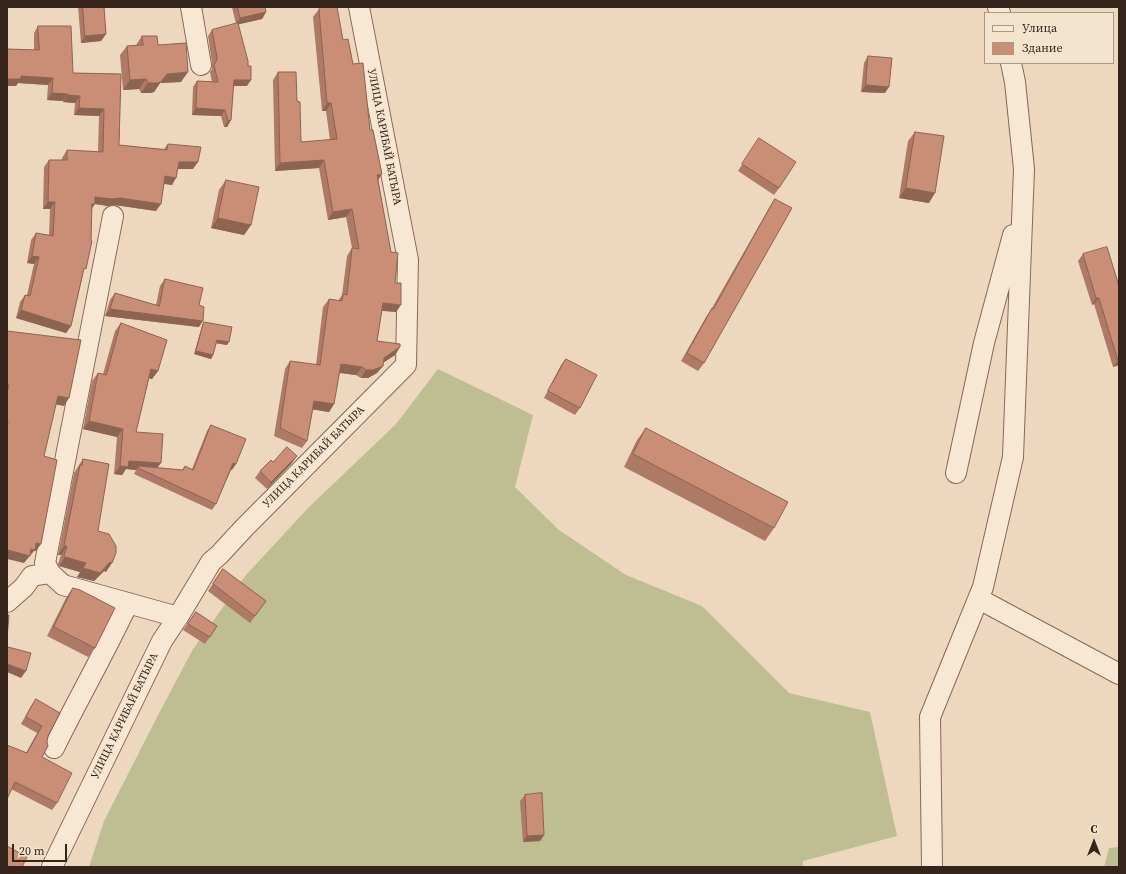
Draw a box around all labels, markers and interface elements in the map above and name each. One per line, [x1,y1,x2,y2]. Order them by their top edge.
legend [984,12,1114,64]
text: Улица [1022,20,1057,36]
text: Здание [1022,40,1063,56]
street label: УЛИЦА КАРИБАЙ БАТЫРА [364,68,404,206]
street label: УЛИЦА КАРИБАЙ БАТЫРА [260,403,368,511]
street label: УЛИЦА КАРИБАЙ БАТЫРА [89,651,161,781]
north arrow [1074,822,1114,862]
text: С [1091,822,1097,837]
scale bar [14,836,69,862]
text: 20 m [19,843,45,859]

